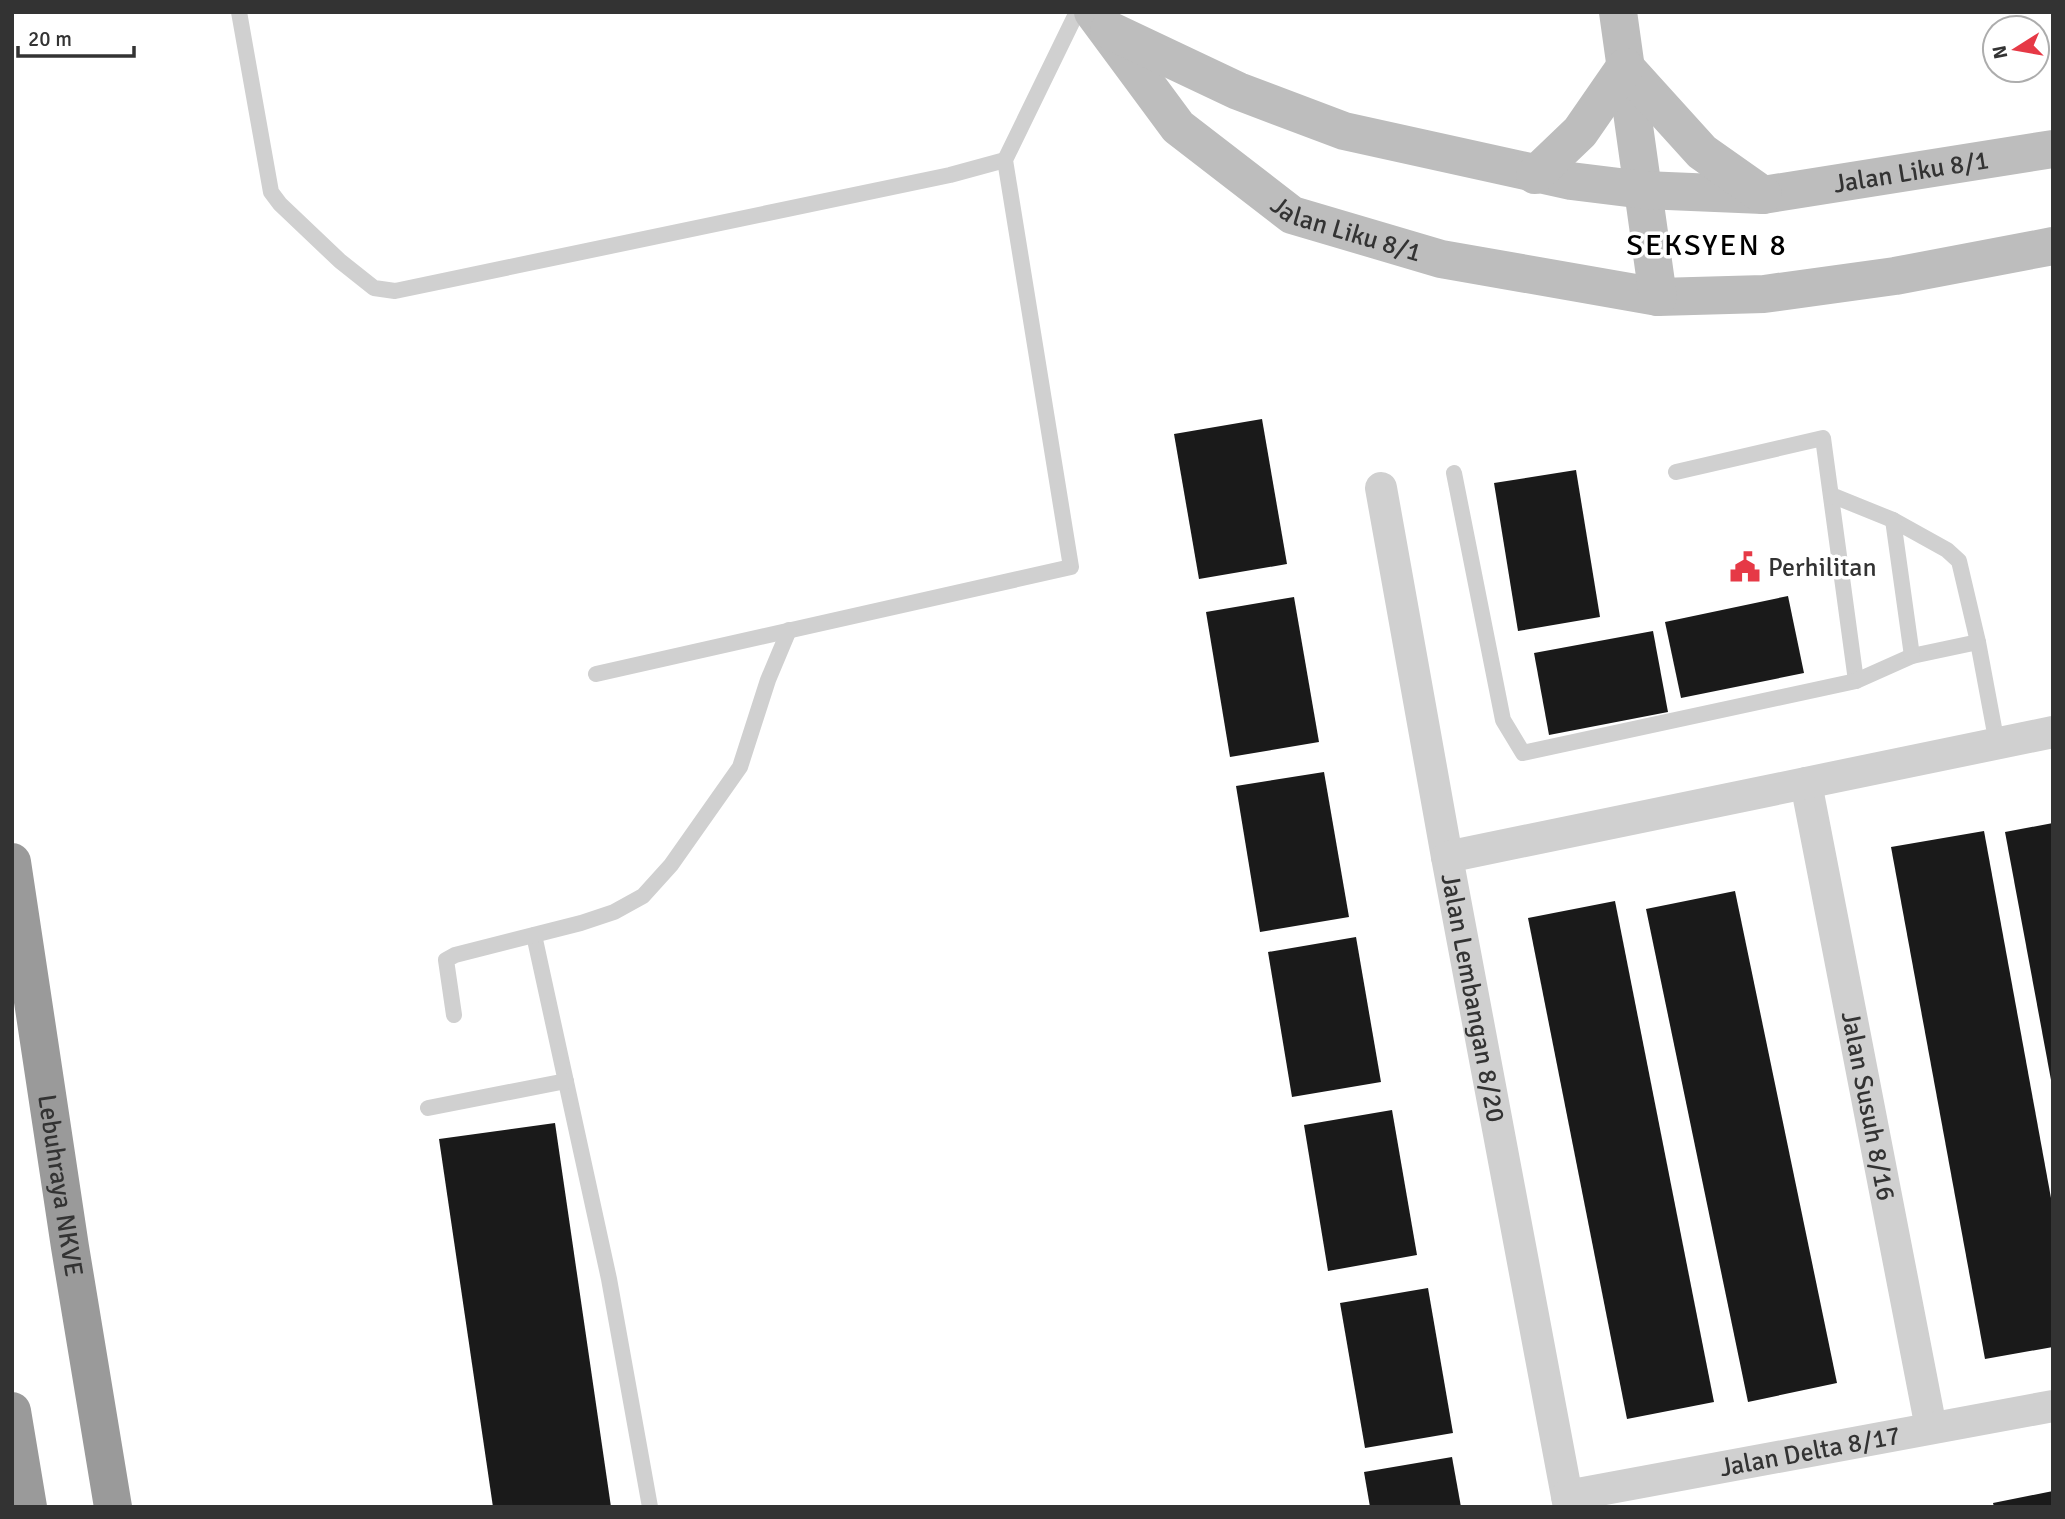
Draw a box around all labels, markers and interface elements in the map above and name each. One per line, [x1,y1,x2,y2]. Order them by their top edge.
scale bar [18,14,133,58]
north arrow [1981,14,2051,84]
text: 20 m [28,26,72,52]
text: N [1987,43,2013,61]
street label: Jalan Liku 8/1 [1831,144,1991,201]
street label: Jalan Liku 8/1 [1264,189,1425,269]
district label: SEKSYEN 8 [1626,227,1788,264]
public building icon: Perhilitan [1728,550,1762,584]
place label: Perhilitan [1768,552,1877,584]
street label: Jalan Lembangan 8/20 [1433,871,1511,1125]
street label: Jalan Susuh 8/16 [1834,1009,1902,1204]
street label: Lebuhraya NKVE [30,1092,90,1279]
street label: Jalan Delta 8/17 [1717,1420,1903,1484]

